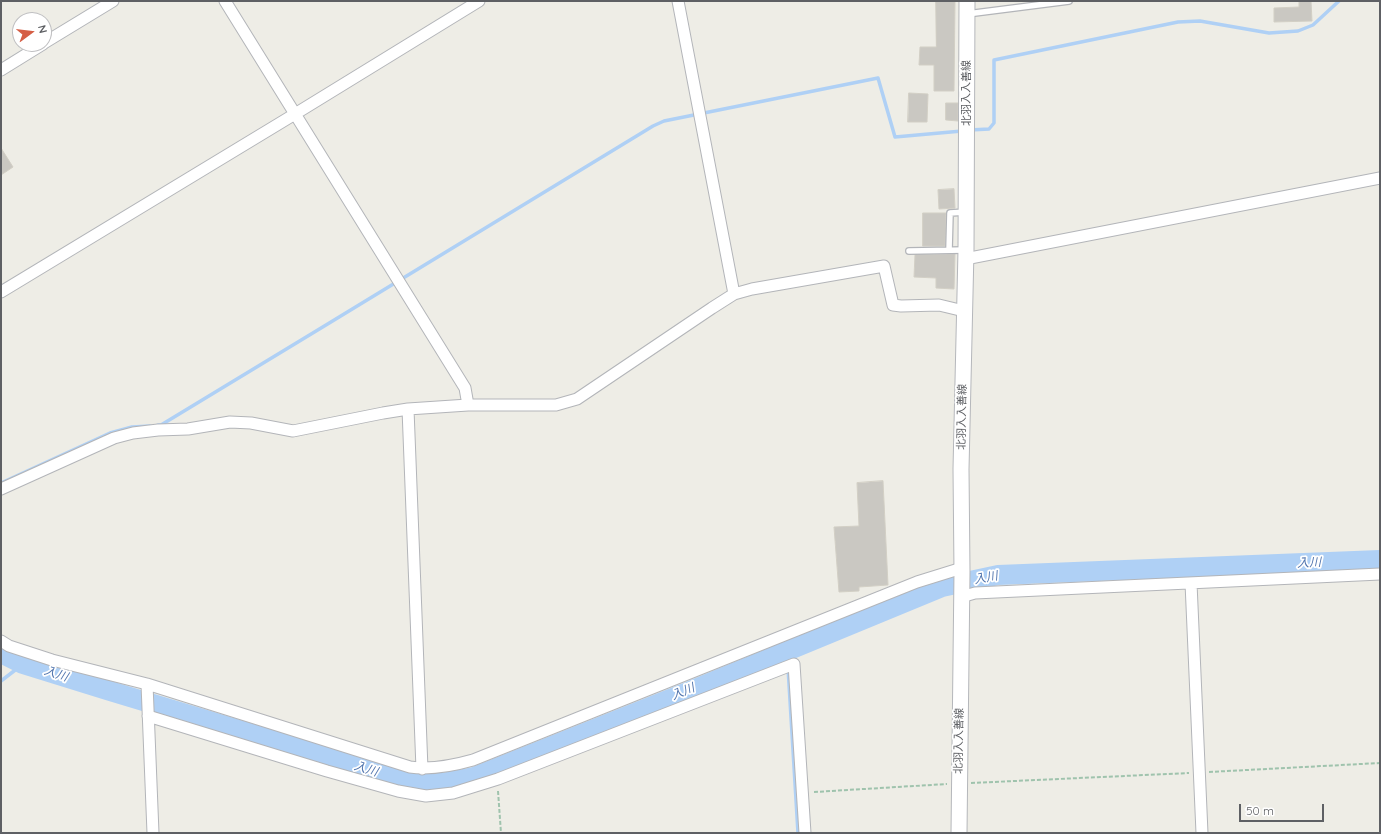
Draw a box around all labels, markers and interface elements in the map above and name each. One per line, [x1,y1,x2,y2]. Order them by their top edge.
north arrow [12,12,52,52]
text: N [35,23,50,35]
street label: 北羽入入善線 [960,60,974,126]
street label: 北羽入入善線 [955,384,969,450]
water label: 入川 [1297,555,1321,571]
water label: 入川 [973,569,999,587]
water label: 入川 [42,663,70,685]
water label: 入川 [669,681,697,703]
street label: 北羽入入善線 [952,708,966,774]
water label: 入川 [352,759,380,779]
scale bar [1241,796,1326,822]
text: 50 m [1246,803,1274,818]

